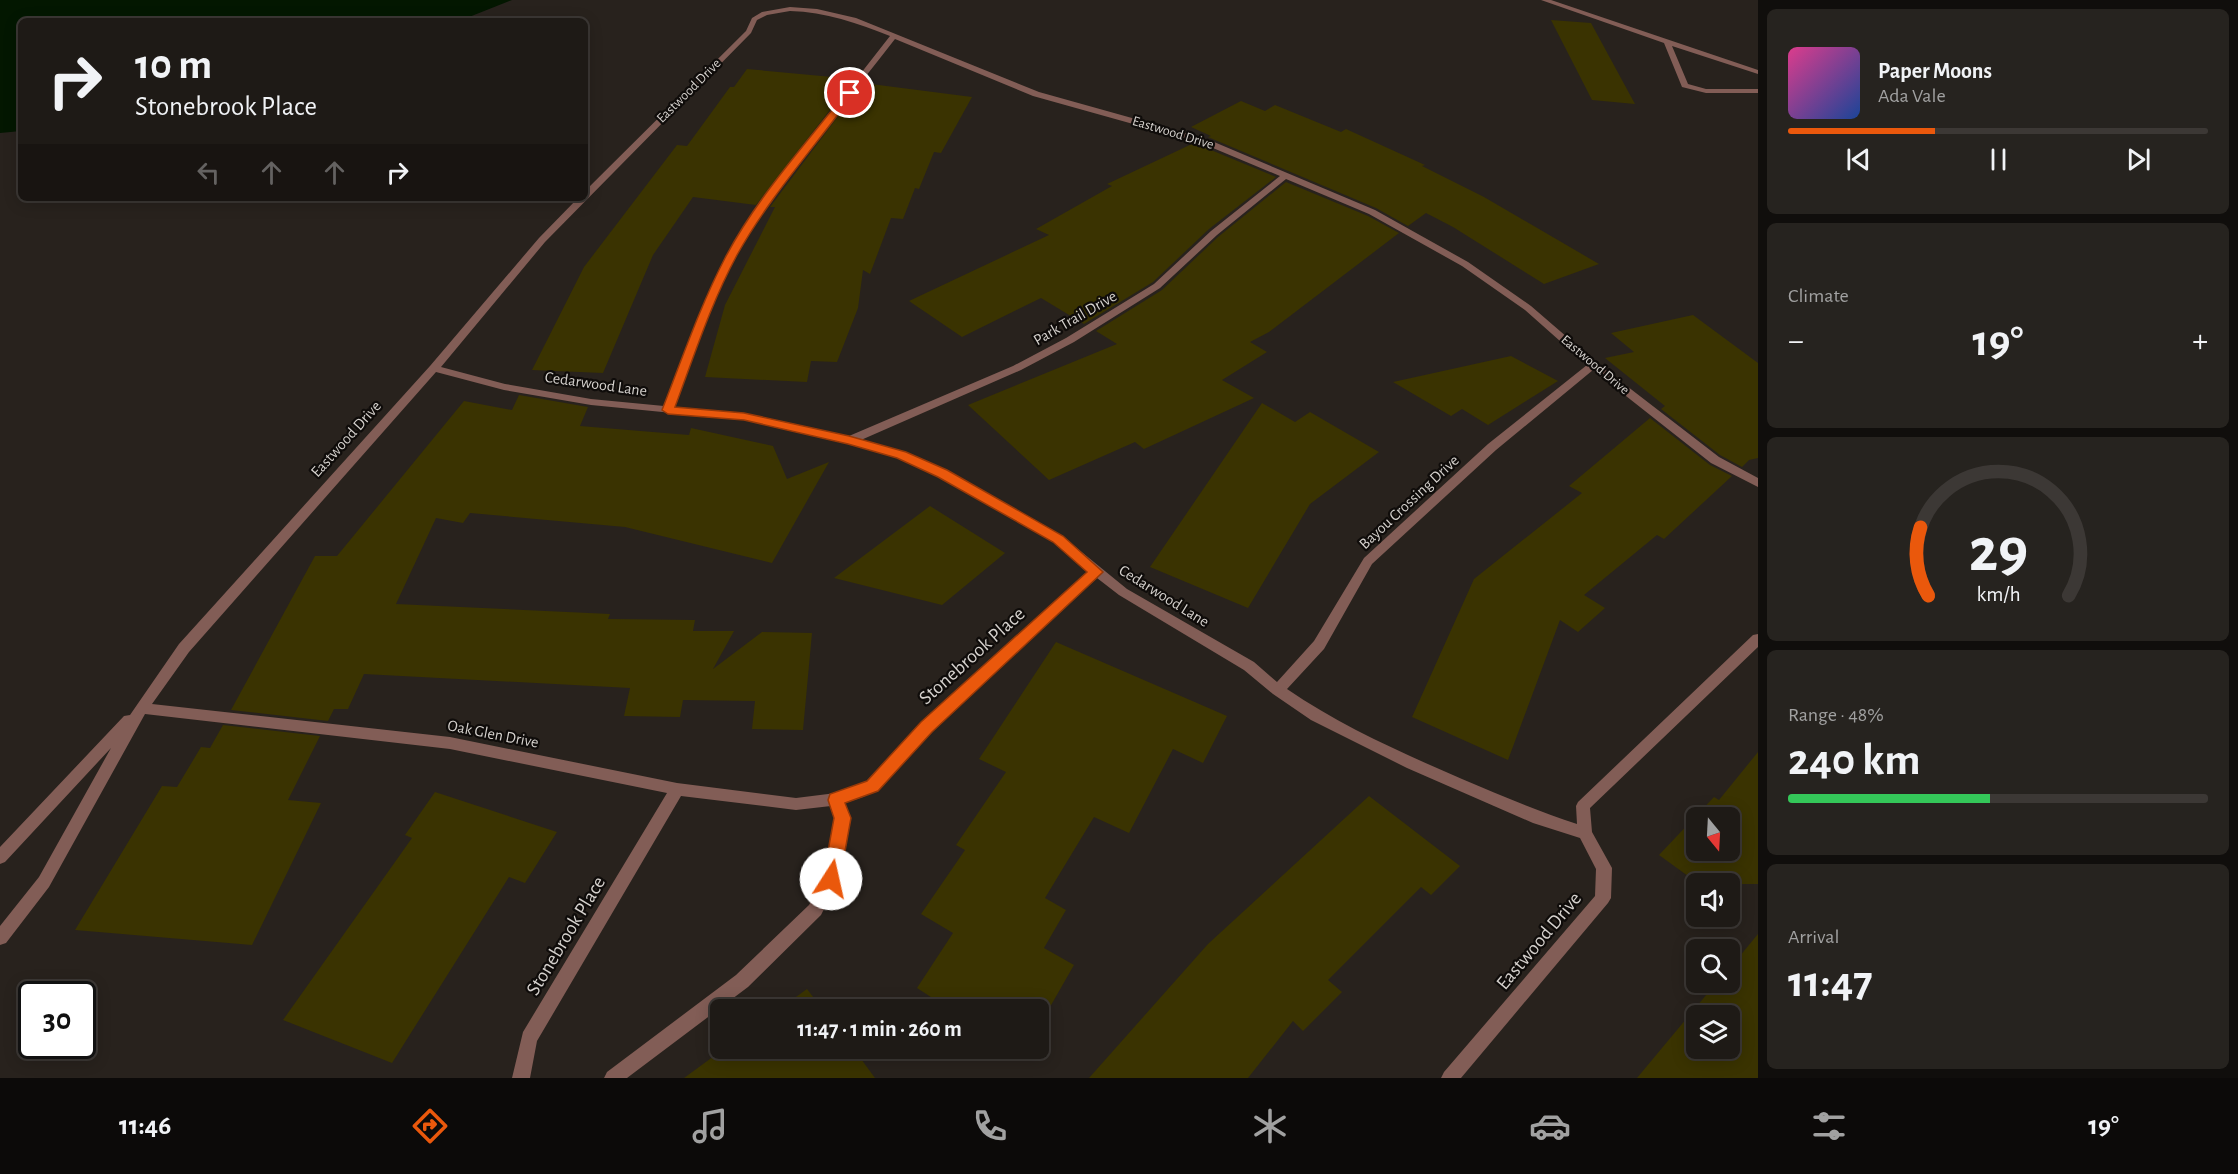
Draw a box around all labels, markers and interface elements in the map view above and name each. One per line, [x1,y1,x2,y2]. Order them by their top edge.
icon: right [36,42,114,120]
text: 10 m [135,44,212,86]
street label: Eastwood Drive [654,56,724,126]
text: Paper Moons [1878,60,1992,82]
pin [824,67,875,118]
icon: arrive [833,76,866,109]
text: Ada Vale [1878,86,1946,106]
text: Stonebrook Place [135,93,317,120]
street label: Eastwood Drive [1131,114,1215,152]
icon: previous [1842,143,1875,176]
icon: pause [1982,143,2015,176]
icon: next [2122,143,2155,176]
icon: left [192,156,225,189]
icon: ahead [255,156,288,189]
icon: ahead [318,156,351,189]
icon: right [381,156,414,189]
text: Climate [1788,286,1849,306]
street label: Park Trail Drive [1031,288,1119,348]
text: 19° [1972,319,2024,364]
text: − [1788,325,1804,358]
text: + [2192,325,2208,358]
street label: Eastwood Drive [1558,333,1632,397]
street label: Cedarwood Lane [544,369,648,399]
street label: Eastwood Drive [308,398,384,480]
street label: Bayou Crossing Drive [1356,452,1463,553]
text: 29 [1968,520,2028,582]
street label: Cedarwood Lane [1116,562,1212,630]
text: km/h [1976,584,2020,605]
street label: Stonebrook Place [915,603,1029,709]
text: Range · 48% [1788,705,1884,725]
street label: Oak Glen Drive [446,717,540,751]
text: 240 km [1788,738,1921,783]
north arrow [1686,807,1740,861]
map controls [1686,807,1740,1059]
position arrow [799,847,863,911]
street label: Stonebrook Place [523,873,609,999]
button: sound [1686,873,1740,927]
street label: Eastwood Drive [1493,888,1585,994]
text: Arrival [1788,927,1839,947]
button: search [1686,939,1740,993]
text: 11:47 [1788,960,1873,1005]
speed limit sign: 30 [18,981,96,1059]
button: layers [1686,1005,1740,1059]
text: 11:47 · 1 min · 260 m [797,1018,962,1040]
icon: directions [409,1105,451,1147]
icon: music [689,1105,731,1147]
icon: phone [969,1105,1011,1147]
icon: climate [1249,1105,1291,1147]
icon: car [1529,1105,1571,1147]
icon: filters [1808,1105,1850,1147]
text: 11:46 [119,1112,171,1139]
text: 19° [2088,1112,2119,1139]

